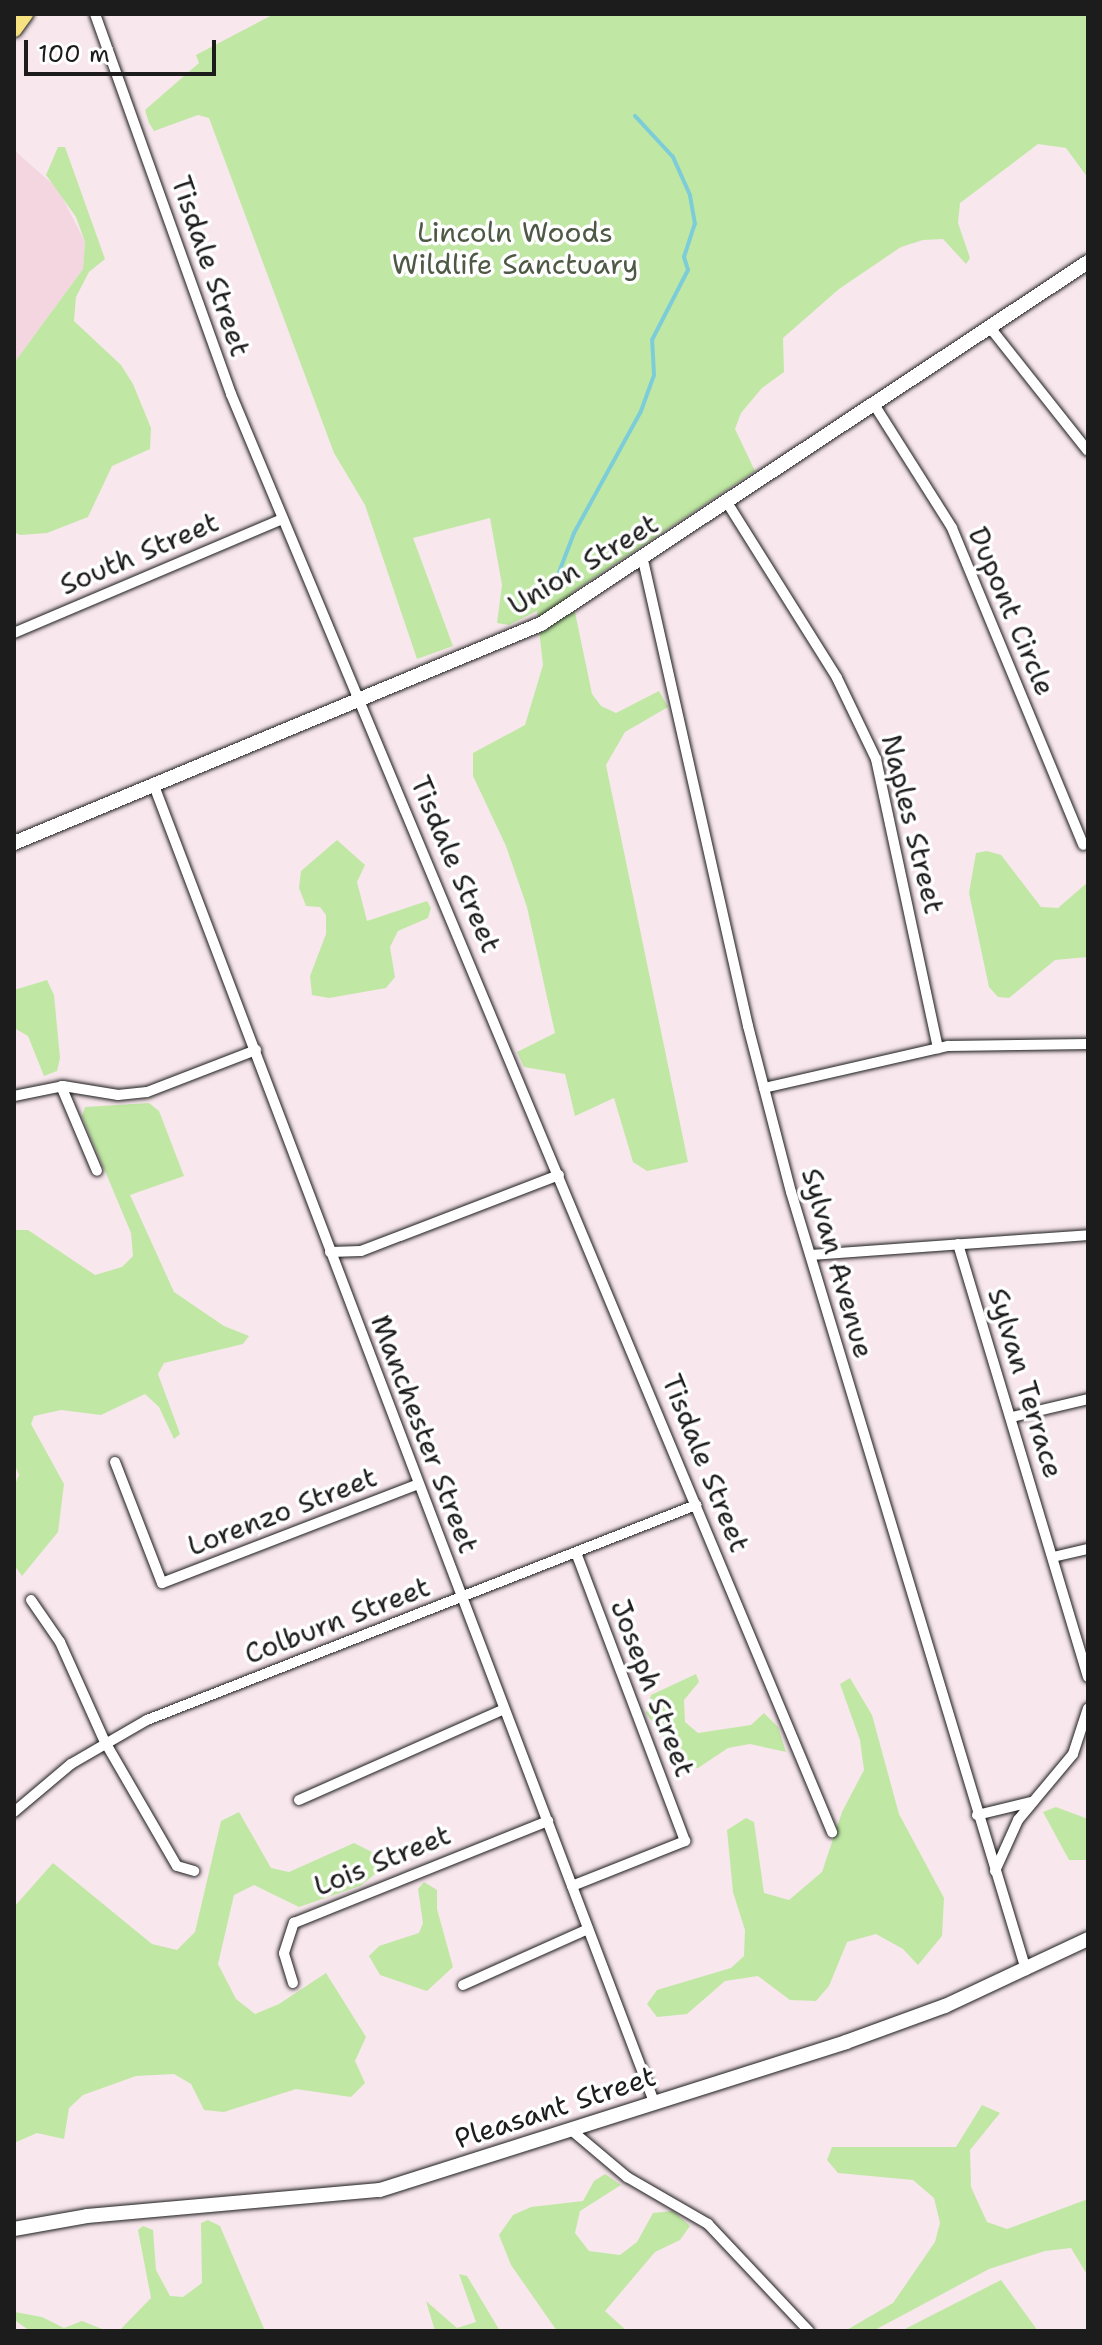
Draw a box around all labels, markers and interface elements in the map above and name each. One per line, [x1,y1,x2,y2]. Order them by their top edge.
scale bar [28,24,220,74]
text: 100 m [38,38,110,70]
street label: Tisdale Street [164,171,258,361]
park label: Lincoln Woods Wildlife Sanctuary [392,215,638,281]
street label: South Street [54,504,224,602]
street label: Union Street [502,506,664,622]
street label: Dupont Circle [961,522,1063,700]
street label: Naples Street [875,731,951,917]
street label: Tisdale Street [404,771,508,957]
street label: Sylvan Avenue [795,1164,881,1362]
street label: Sylvan Terrace [981,1284,1071,1482]
street label: Manchester Street [364,1310,486,1558]
street label: Tisdale Street [655,1369,757,1557]
street label: Lorenzo Street [183,1459,381,1563]
street label: Colburn Street [240,1569,434,1671]
street label: Joseph Street [604,1595,702,1781]
street label: Lois Street [309,1817,455,1903]
street label: Pleasant Street [450,2059,660,2155]

